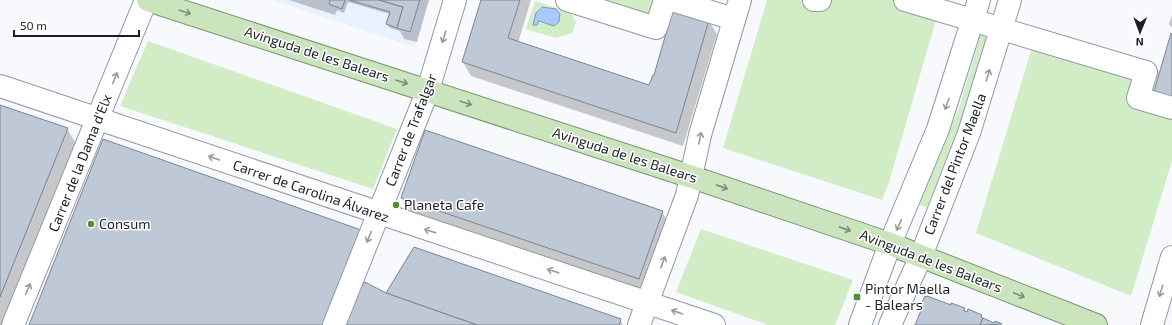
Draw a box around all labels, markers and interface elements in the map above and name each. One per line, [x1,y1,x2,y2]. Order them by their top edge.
one-way arrow [179,9,192,16]
scale bar [14,12,139,38]
north arrow [1120,12,1160,52]
text: 50 m [20,18,47,32]
street label: Avinguda de les Balears [243,22,392,85]
one-way arrow [440,31,447,44]
text: N [1136,36,1144,49]
one-way arrow [985,68,992,81]
street label: Carrer de Trafalgar [381,71,440,189]
one-way arrow [111,73,119,85]
one-way arrow [396,79,409,86]
street label: Carrer de la Dama d'Elx [44,91,115,234]
street label: Carrer del Pintor Maella [920,91,989,237]
one-way arrow [943,98,950,111]
one-way arrow [459,99,471,107]
street label: Avinguda de les Balears [551,123,700,186]
one-way arrow [696,132,704,145]
one-way arrow [207,154,220,161]
street label: Carrer de Carolina Álvarez [231,156,392,225]
one-way arrow [716,184,728,192]
place label: Planeta Cafe [404,196,484,213]
marker: Planeta Cafe [391,200,401,210]
place label: Consum [99,215,150,232]
marker: Consum [86,219,96,229]
one-way arrow [895,219,902,231]
one-way arrow [424,226,436,234]
one-way arrow [838,226,851,233]
street label: Avinguda de les Balears [858,226,1005,296]
one-way arrow [364,231,372,243]
one-way arrow [659,257,667,269]
one-way arrow [548,267,560,275]
place label: Pintor Maella - Balears [865,280,950,313]
one-way arrow [24,283,32,295]
one-way arrow [1157,285,1165,297]
one-way arrow [1013,291,1025,299]
marker: Pintor Maella - Balears [852,292,862,302]
one-way arrow [671,308,683,316]

